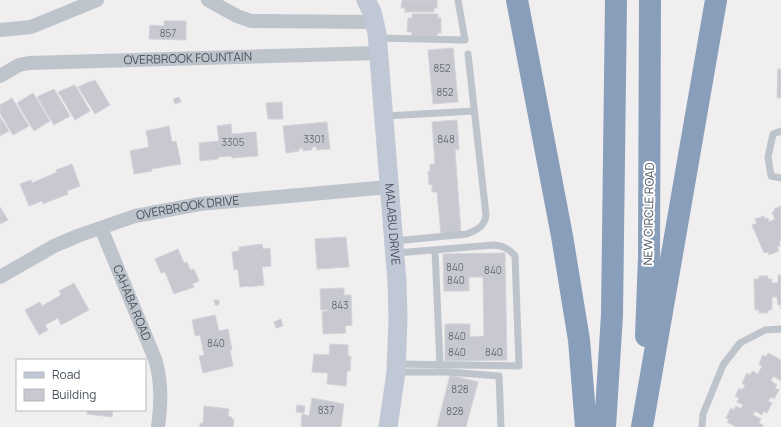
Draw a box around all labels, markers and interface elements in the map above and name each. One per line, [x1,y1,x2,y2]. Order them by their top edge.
house number: 857 [160,26,176,40]
street label: OVERBROOK FOUNTAIN [123,48,252,68]
house number: 852 [434,61,451,75]
house number: 852 [437,85,454,99]
house number: 3301 [303,132,325,146]
house number: 848 [437,132,455,146]
house number: 3305 [222,135,245,149]
street label: NEW CIRCLE ROAD [639,162,658,266]
street label: MALABU DRIVE [381,183,405,266]
street label: OVERBROOK DRIVE [135,192,240,224]
house number: 840 [446,260,464,274]
street label: CAHABA ROAD [109,262,156,343]
house number: 840 [484,263,502,277]
house number: 840 [447,273,465,287]
house number: 843 [331,298,349,312]
house number: 840 [448,329,466,343]
house number: 840 [207,336,225,350]
house number: 840 [448,345,466,359]
house number: 840 [485,345,503,359]
legend [16,359,146,411]
text: Road [52,366,80,383]
house number: 828 [451,382,469,396]
text: Building [52,386,96,403]
house number: 837 [318,403,334,417]
house number: 828 [446,404,464,418]

